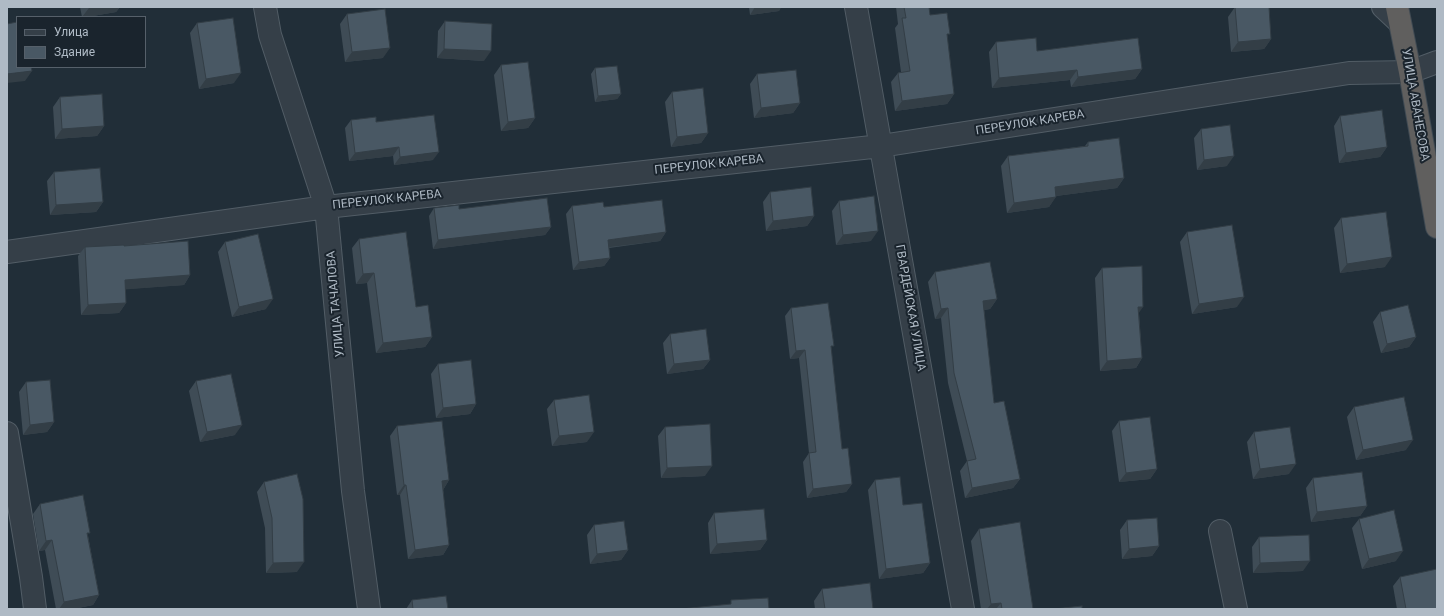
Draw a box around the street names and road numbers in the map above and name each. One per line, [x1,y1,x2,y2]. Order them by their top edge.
street label: УЛИЦА АВАНЕСОВА [1398,48,1432,162]
street label: ПЕРЕУЛОК КАРЕВА [975,107,1085,139]
street label: ПЕРЕУЛОК КАРЕВА [654,152,764,178]
street label: ПЕРЕУЛОК КАРЕВА [332,187,442,213]
street label: ГВАРДЕЙСКАЯ УЛИЦА [892,244,928,372]
street label: УЛИЦА ТАЧАЛОВА [324,250,348,358]

